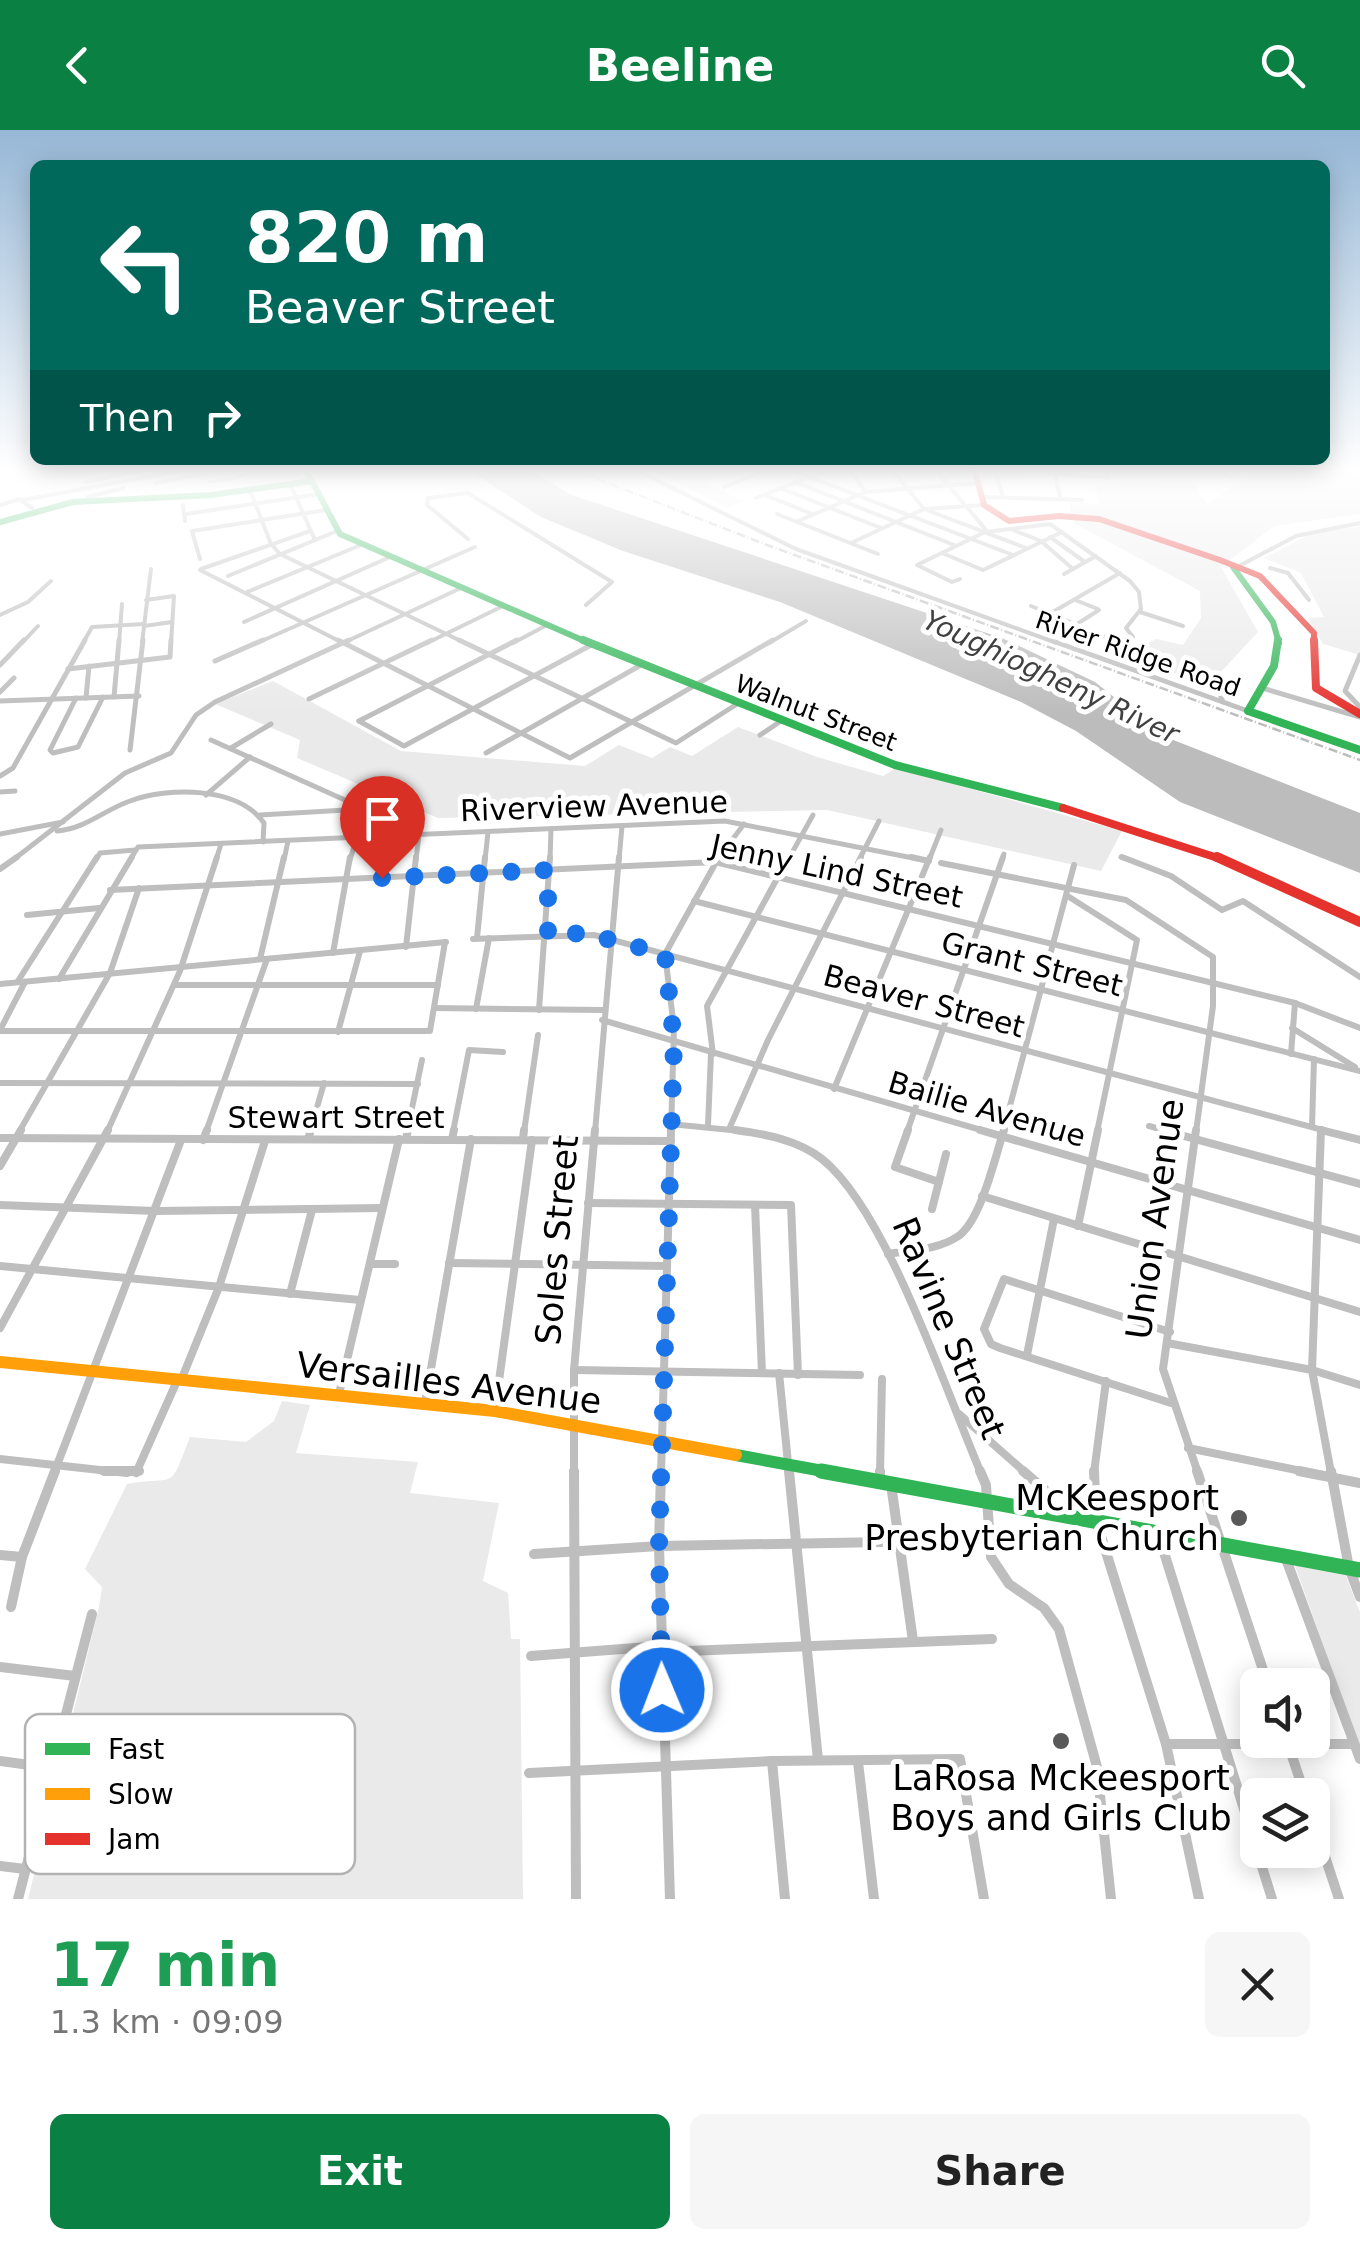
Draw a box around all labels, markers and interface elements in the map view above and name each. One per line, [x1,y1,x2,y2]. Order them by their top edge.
icon: back [50,38,105,93]
icon: search [1255,38,1310,93]
text: Beeline [586,39,774,92]
text: 820 m [245,197,488,279]
icon: left [80,200,210,330]
text: Beaver Street [245,281,555,334]
icon: right [195,390,250,445]
text: Then [80,396,175,440]
water label: Youghiogheny River [918,603,1185,751]
street label: River Ridge Road [1032,605,1244,703]
street label: Walnut Street [731,669,901,757]
pin [340,776,425,879]
street label: Riverview Avenue [460,784,728,828]
icon: arrive [355,791,410,846]
street label: Jenny Lind Street [706,827,966,915]
street label: Grant Street [938,925,1126,1003]
street label: Beaver Street [820,957,1029,1045]
street label: Bailie Avenue [884,1064,1090,1154]
street label: Union Avenue [1118,1096,1192,1342]
street label: Stewart Street [228,1100,445,1135]
street label: Soles Street [528,1133,586,1347]
street label: Ravine Street [884,1211,1014,1445]
street label: Versailles Avenue [294,1344,604,1422]
place label: McKeesport Presbyterian Church [864,1478,1219,1558]
marker: McKeesport Presbyterian Church [1228,1507,1250,1529]
position arrow [610,1638,714,1742]
map controls [1240,1668,1330,1868]
button: sound [1240,1668,1330,1758]
legend [25,1714,355,1874]
marker: LaRosa Mckeesport Boys and Girls Club [1050,1730,1072,1752]
text: Fast [108,1733,164,1766]
place label: LaRosa Mckeesport Boys and Girls Club [890,1758,1232,1838]
text: Slow [108,1778,174,1811]
button: layers [1240,1778,1330,1868]
text: Jam [106,1823,161,1856]
text: 17 min [50,1930,280,2000]
button: close [1205,1932,1310,2037]
text: 1.3 km · 09:09 [50,2003,284,2041]
button: Exit [50,2114,670,2229]
button: Share [690,2114,1310,2229]

